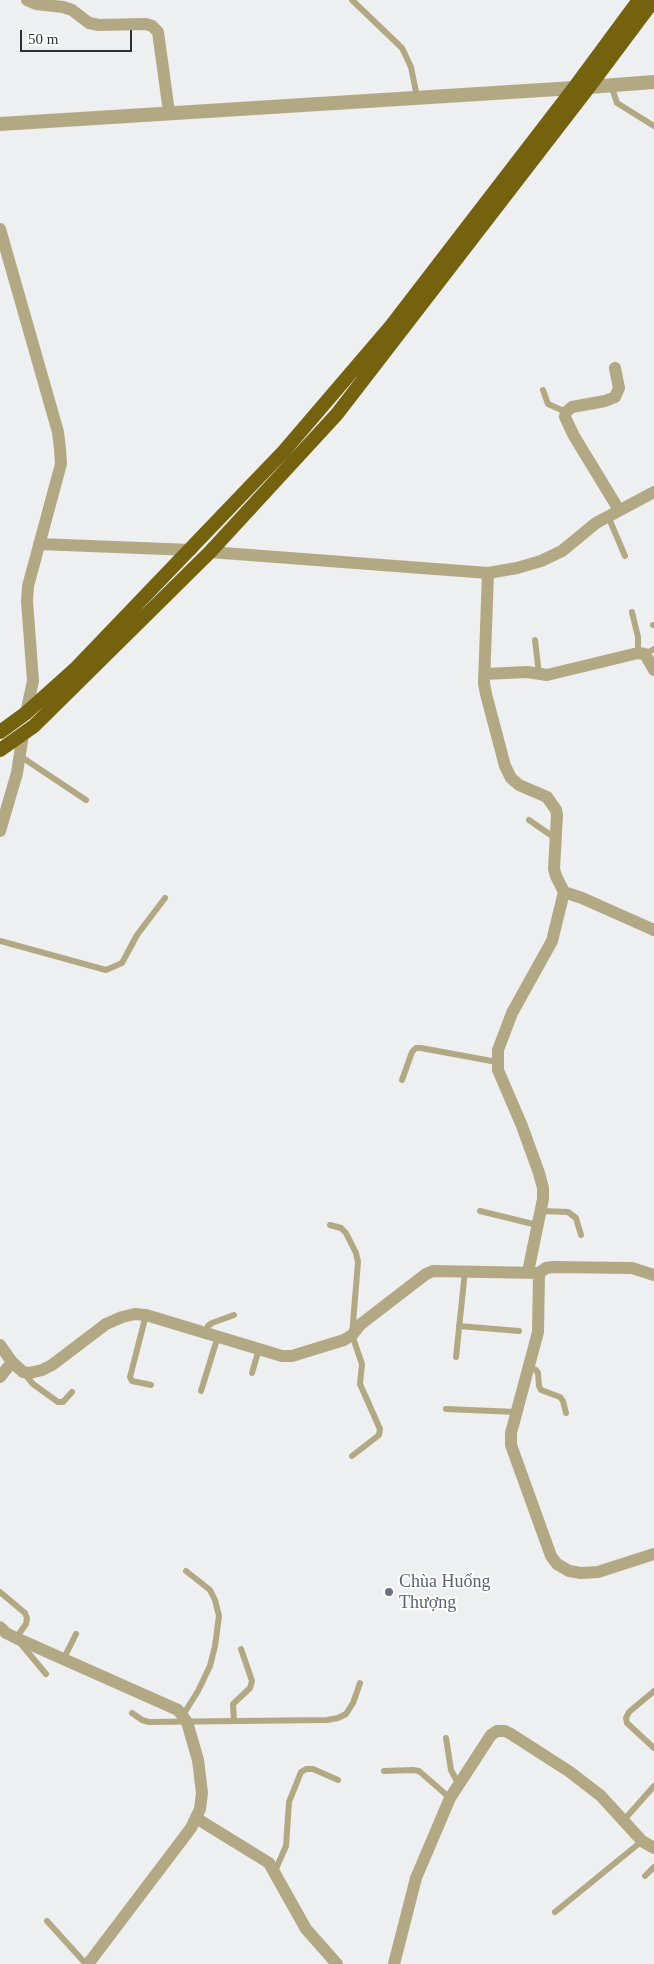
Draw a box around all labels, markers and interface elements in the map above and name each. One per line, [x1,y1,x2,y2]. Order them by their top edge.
scale bar [22,20,135,52]
text: 50 m [28,31,58,47]
place label: Chùa Huống Thượng [399,1571,490,1614]
marker: Chùa Huống Thượng [383,1586,395,1598]

